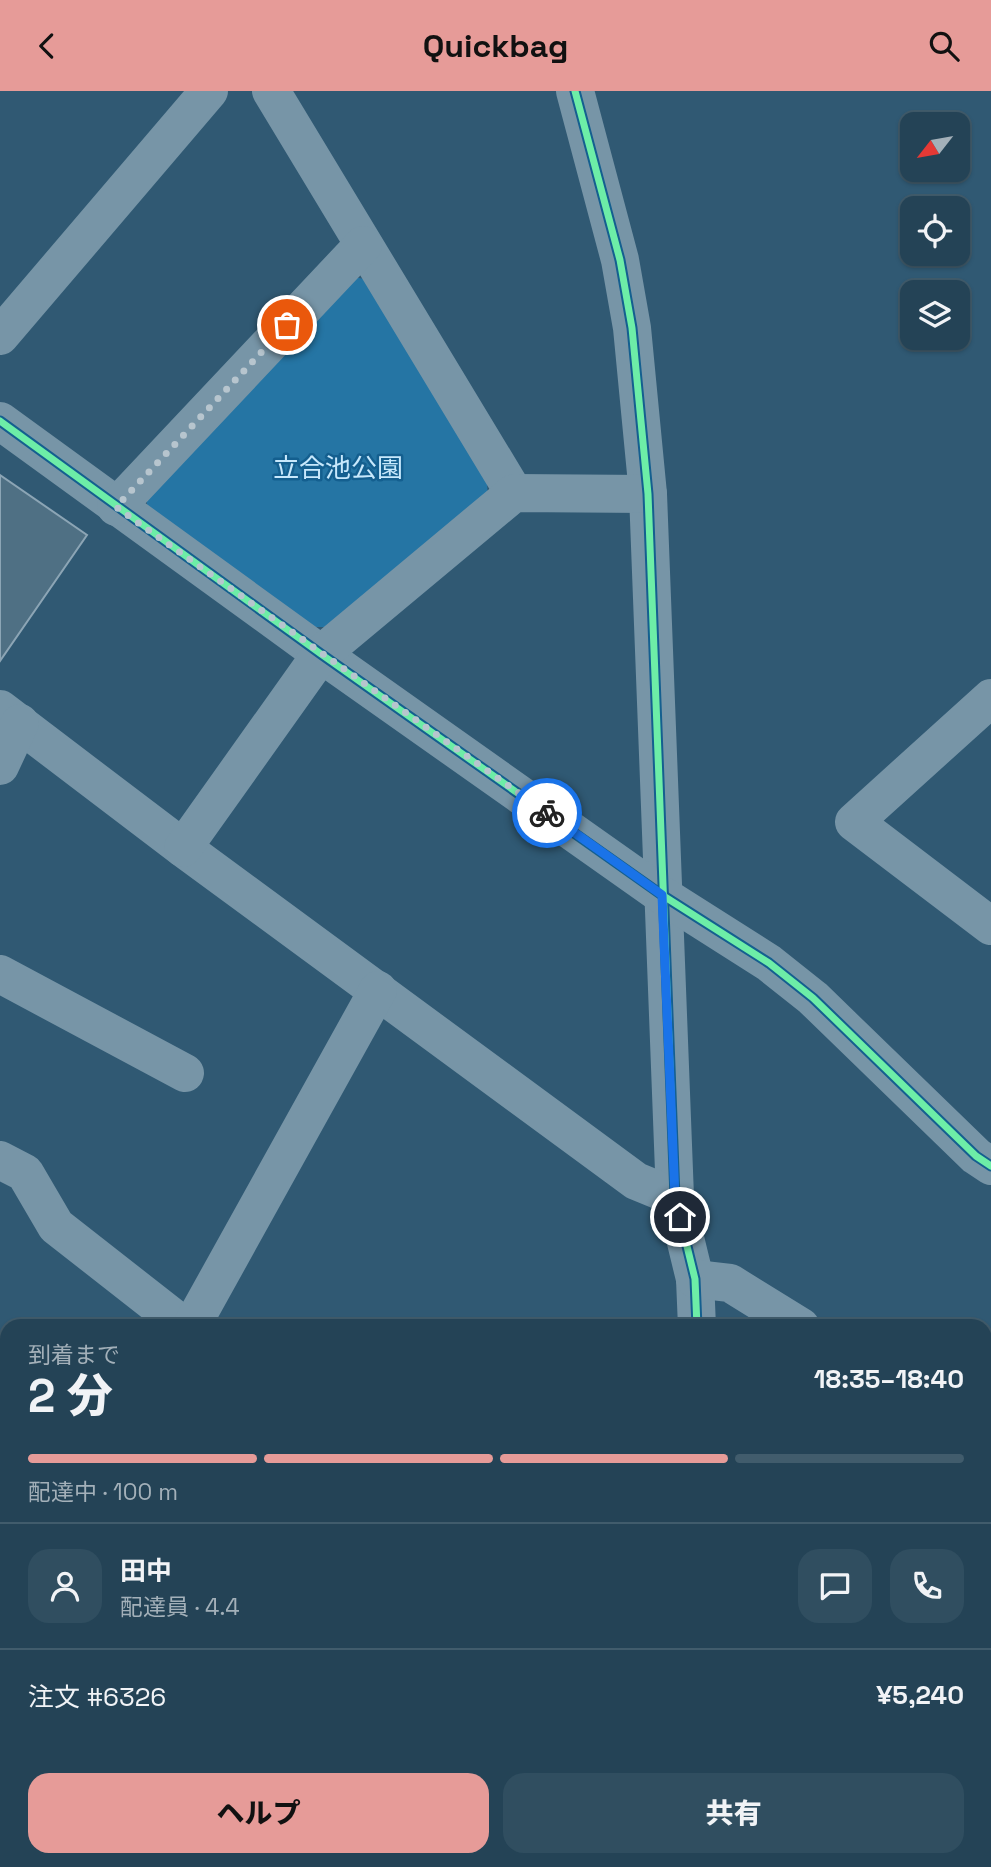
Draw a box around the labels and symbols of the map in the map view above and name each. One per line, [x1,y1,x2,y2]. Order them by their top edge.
north arrow [900,112,970,182]
pin [257,295,317,355]
park label: 立合池公園 [273,451,403,485]
courier [512,778,582,848]
pin [650,1187,710,1247]

